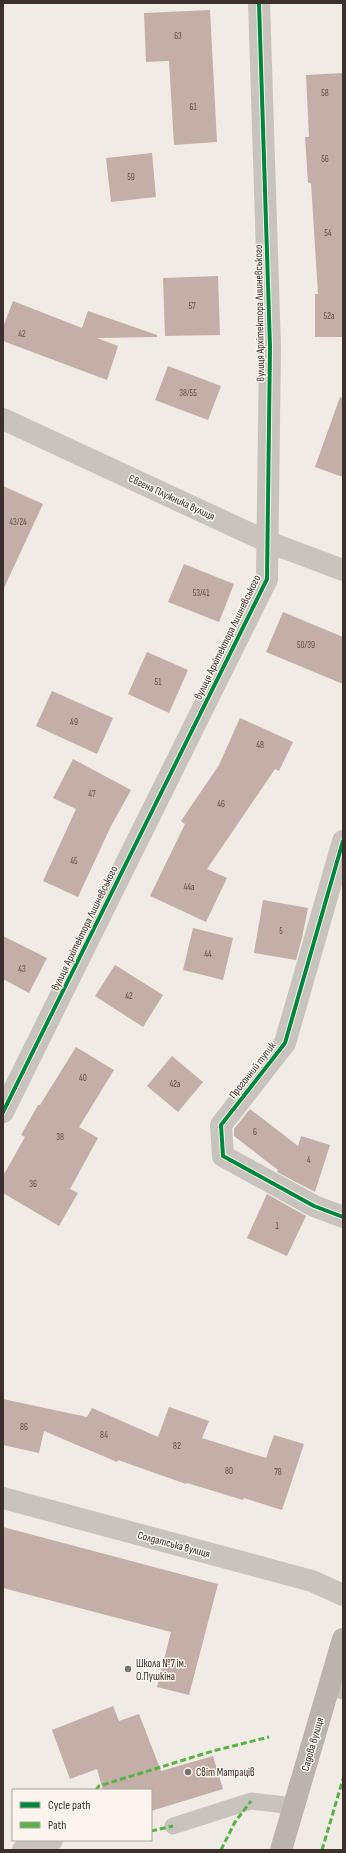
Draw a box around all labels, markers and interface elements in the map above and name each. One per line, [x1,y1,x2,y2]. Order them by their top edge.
house number: 63 [174,31,182,42]
house number: 58 [321,88,329,99]
house number: 61 [189,102,197,113]
house number: 56 [321,154,329,165]
house number: 59 [127,172,135,183]
house number: 54 [324,228,332,239]
street label: вулиця Архітектора Лишневського [252,244,267,382]
house number: 57 [188,301,196,312]
house number: 52а [324,311,334,322]
house number: 42 [18,329,26,340]
house number: 38/55 [179,388,197,399]
street label: Євгена Плужника вулиця [127,472,217,523]
house number: 43/24 [9,517,27,528]
street label: вулиця Архітектора Лишневського [192,572,264,702]
house number: 53/41 [193,588,210,599]
house number: 50/39 [297,640,315,651]
house number: 51 [155,677,162,688]
house number: 49 [70,717,78,728]
house number: 48 [256,740,264,751]
house number: 47 [88,789,96,800]
house number: 46 [217,799,225,810]
house number: 45 [70,856,78,867]
street label: вулиця Архітектора Лишневського [49,863,121,993]
house number: 44а [183,882,195,893]
house number: 5 [279,926,283,937]
house number: 44 [204,949,212,960]
house number: 43 [18,964,26,975]
house number: 42 [125,991,133,1002]
street label: Прогонний тупик [226,1039,279,1101]
house number: 40 [79,1073,87,1084]
house number: 42а [170,1079,180,1090]
house number: 6 [253,1127,257,1138]
house number: 38 [56,1132,64,1143]
house number: 4 [307,1155,311,1166]
house number: 36 [29,1179,37,1190]
house number: 1 [275,1221,279,1232]
house number: 86 [20,1422,28,1433]
house number: 84 [100,1430,108,1441]
house number: 82 [173,1441,181,1452]
house number: 80 [225,1466,233,1477]
house number: 78 [274,1467,282,1478]
street label: Солдатська вулиця [136,1529,212,1560]
place label: Школа №7 ім. О.Пушкіна [136,1657,186,1683]
marker: Школа №7 ім. О.Пушкіна [123,1664,133,1674]
street label: Садова вулиця [299,1716,326,1772]
place label: Світ Матраців [196,1766,255,1779]
marker: Світ Матраців [183,1767,193,1777]
legend [12,1789,152,1841]
text: Cycle path [48,1798,90,1813]
text: Path [48,1818,66,1833]

